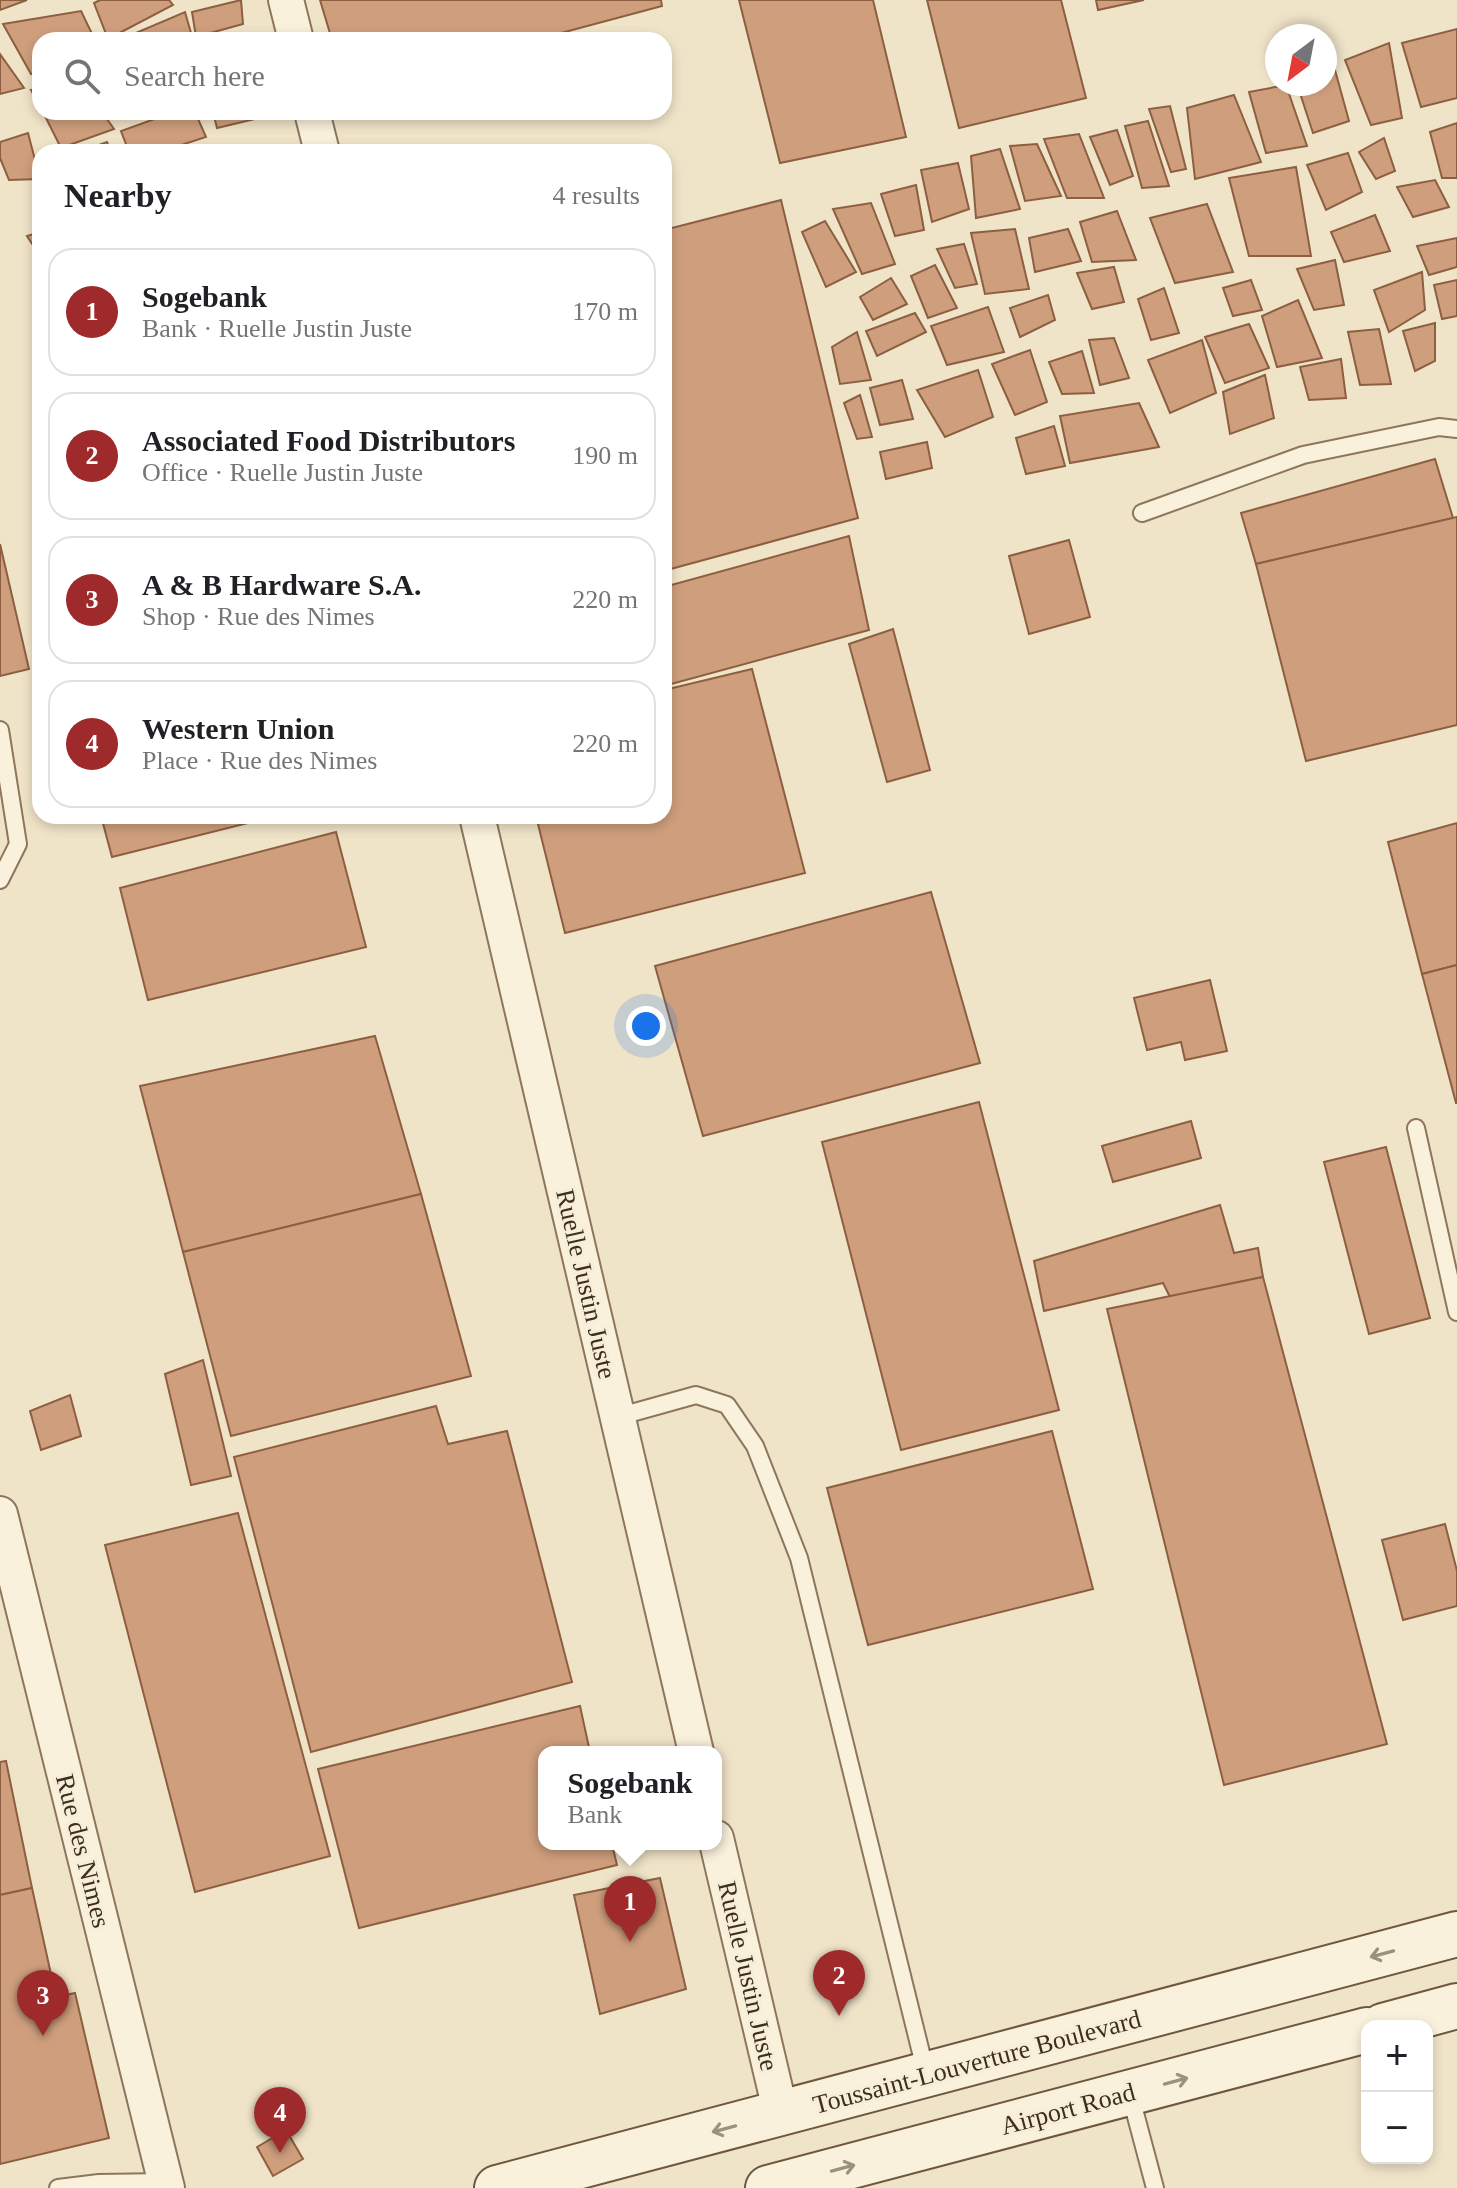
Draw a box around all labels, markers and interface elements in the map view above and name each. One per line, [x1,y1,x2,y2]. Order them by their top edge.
north arrow [1265,24,1337,96]
search box [32,32,672,120]
icon: search [60,54,104,98]
text: Search here [124,59,265,92]
text: Nearby [64,177,172,214]
text: 4 results [553,181,640,210]
text: Sogebank [142,280,267,313]
text: 1 [86,297,99,326]
text: 170 m [572,297,638,326]
text: Bank · Ruelle Justin Juste [142,314,412,343]
text: Associated Food Distributors [142,424,515,457]
text: 2 [86,441,99,470]
text: 190 m [572,441,638,470]
text: Office · Ruelle Justin Juste [142,458,423,487]
text: A & B Hardware S.A. [142,568,421,601]
text: 3 [86,585,99,614]
text: 220 m [572,585,638,614]
text: Shop · Rue des Nimes [142,602,375,631]
text: Western Union [142,712,335,745]
text: 4 [86,729,99,758]
text: 220 m [572,729,638,758]
text: Place · Rue des Nimes [142,746,377,775]
your location [626,1006,666,1046]
street label: Ruelle Justin Juste [550,1186,622,1382]
popup [538,1746,722,1850]
text: Sogebank [567,1766,693,1799]
street label: Rue des Nimes [50,1771,116,1931]
text: Bank [567,1800,622,1829]
pin: 1 [604,1876,656,1942]
street label: Ruelle Justin Juste [712,1878,784,2074]
one-way arrow [1369,1948,1395,1963]
pin: 2 [813,1950,865,2016]
pin: 3 [17,1970,69,2036]
street label: Toussaint-Louverture Boulevard [810,2004,1144,2120]
map controls [1361,2020,1433,2164]
button: + [1361,2020,1433,2092]
one-way arrow [1163,2072,1189,2087]
street label: Airport Road [998,2077,1138,2141]
pin: 4 [254,2087,306,2153]
button: − [1361,2092,1433,2164]
one-way arrow [712,2122,738,2137]
one-way arrow [830,2160,856,2175]

